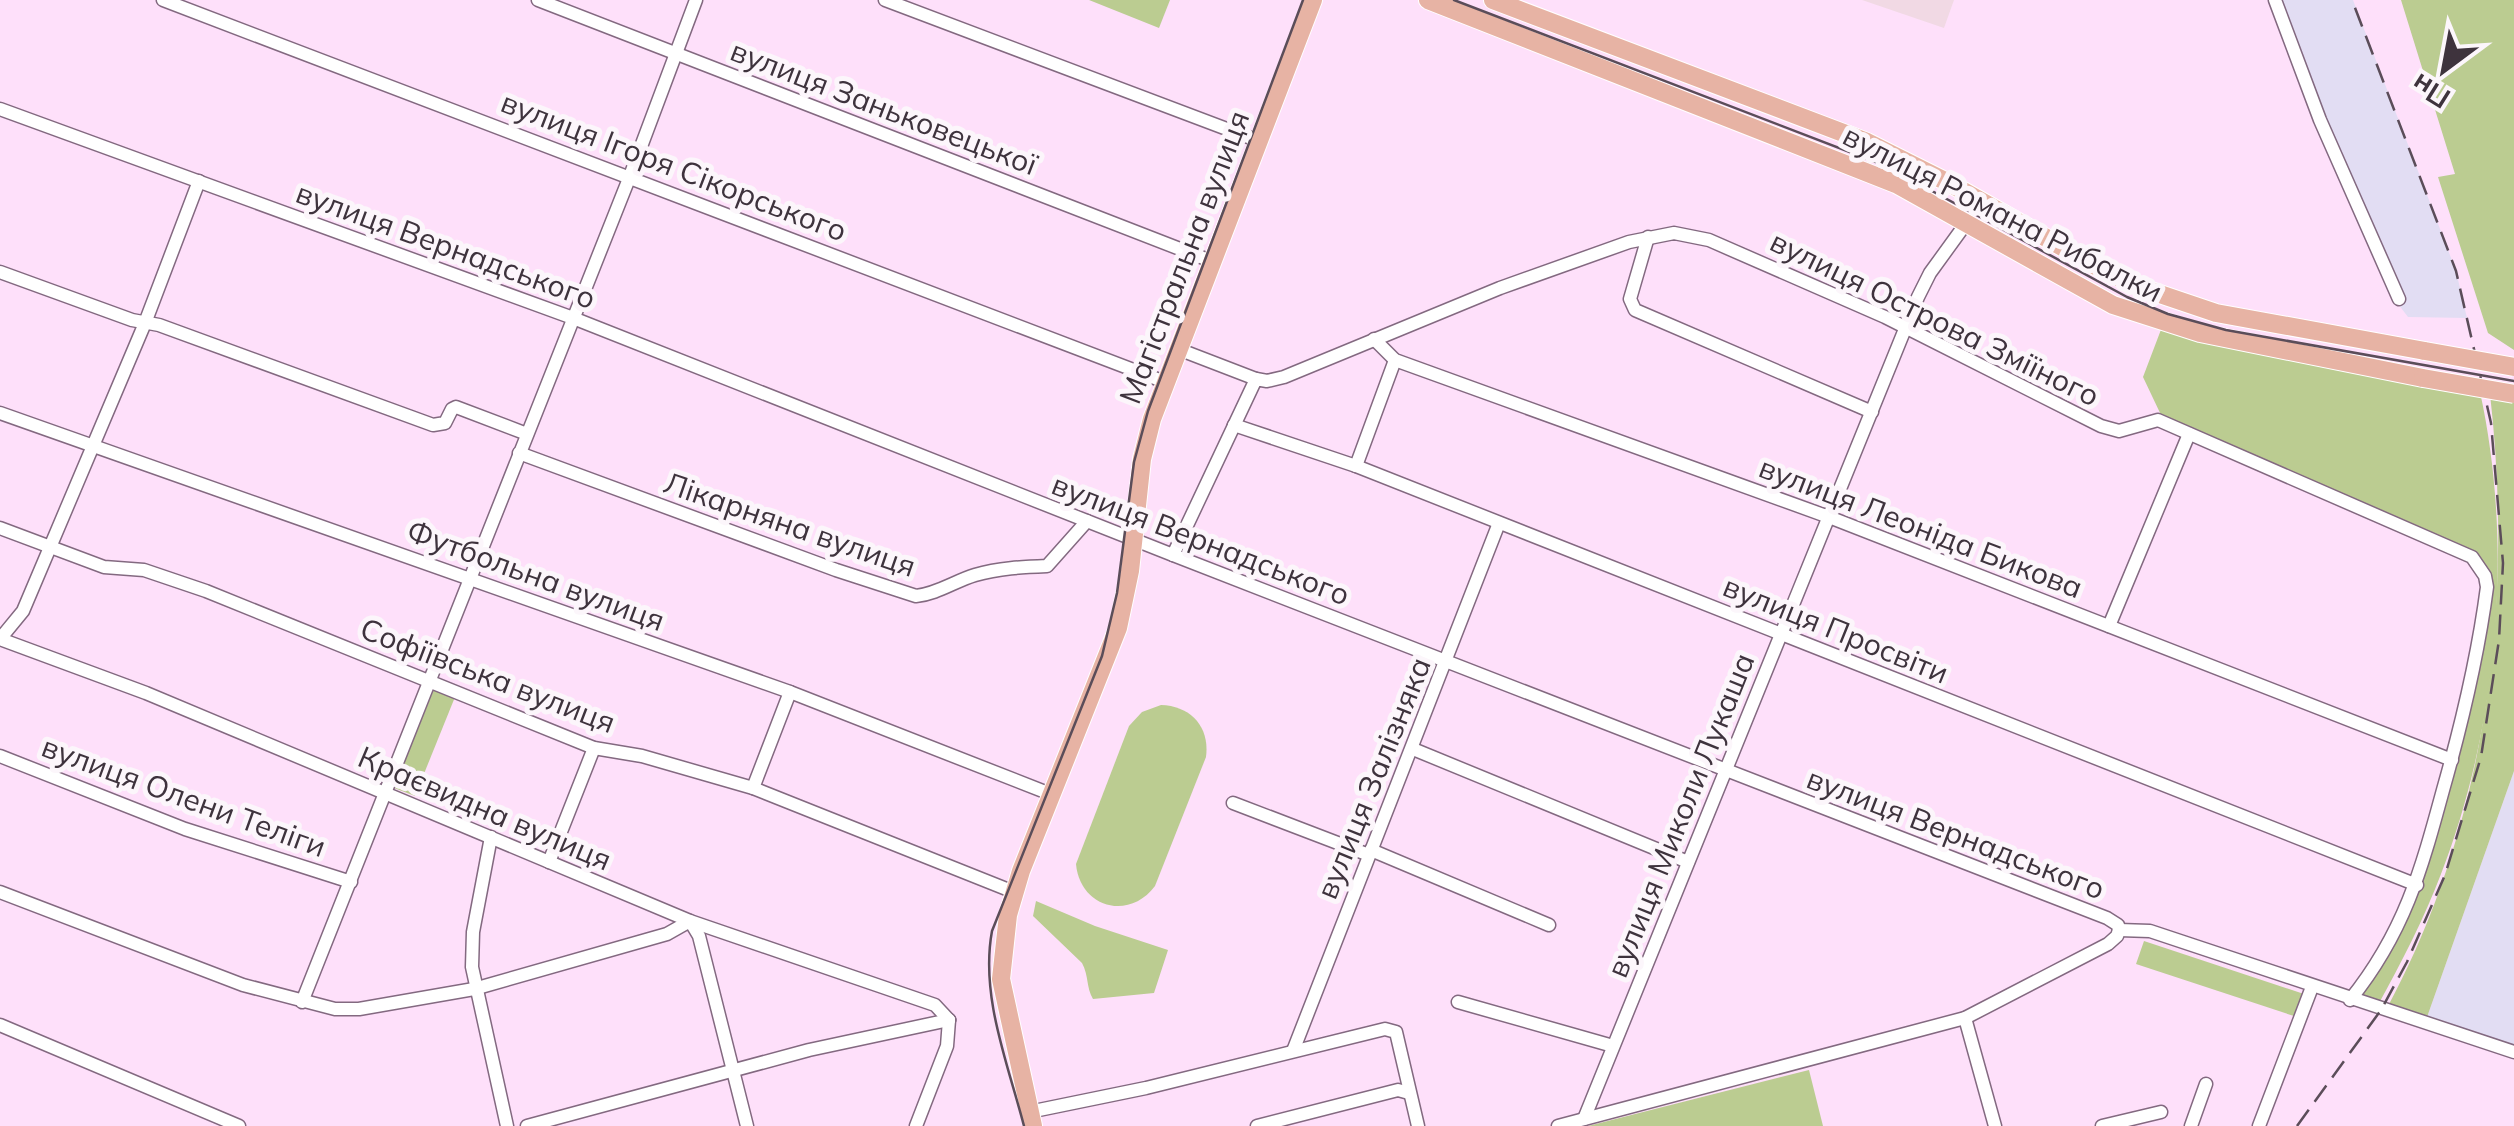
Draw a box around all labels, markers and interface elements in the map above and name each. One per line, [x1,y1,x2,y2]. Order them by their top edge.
north arrow [2394,20,2494,120]
street label: вулиця Заньковецької [725,31,1043,183]
text: Пн [2405,66,2456,117]
street label: вулиця Ігоря Сікорського [496,82,852,250]
street label: Магістральна вулиця [1111,105,1257,409]
street label: вулиця Романа Рибалки [1837,116,2169,310]
street label: вулиця Вернадського [291,173,601,317]
street label: вулиця Острова Зміїного [1764,222,2106,414]
street label: вулиця Леоніда Бикова [1754,448,2088,606]
street label: Лікарняна вулиця [659,463,921,585]
street label: вулиця Вернадського [1047,465,1355,613]
street label: Футбольна вулиця [402,511,670,639]
street label: вулиця Просвіти [1718,566,1954,692]
street label: Софіївська вулиця [355,609,621,741]
street label: вулиця Миколи Лукаша [1597,647,1763,983]
street label: вулиця Залізняка [1307,652,1439,904]
street label: вулиця Олени Теліги [37,727,331,865]
street label: Краєвидна вулиця [353,738,617,878]
street label: вулиця Вернадського [1802,759,2110,907]

